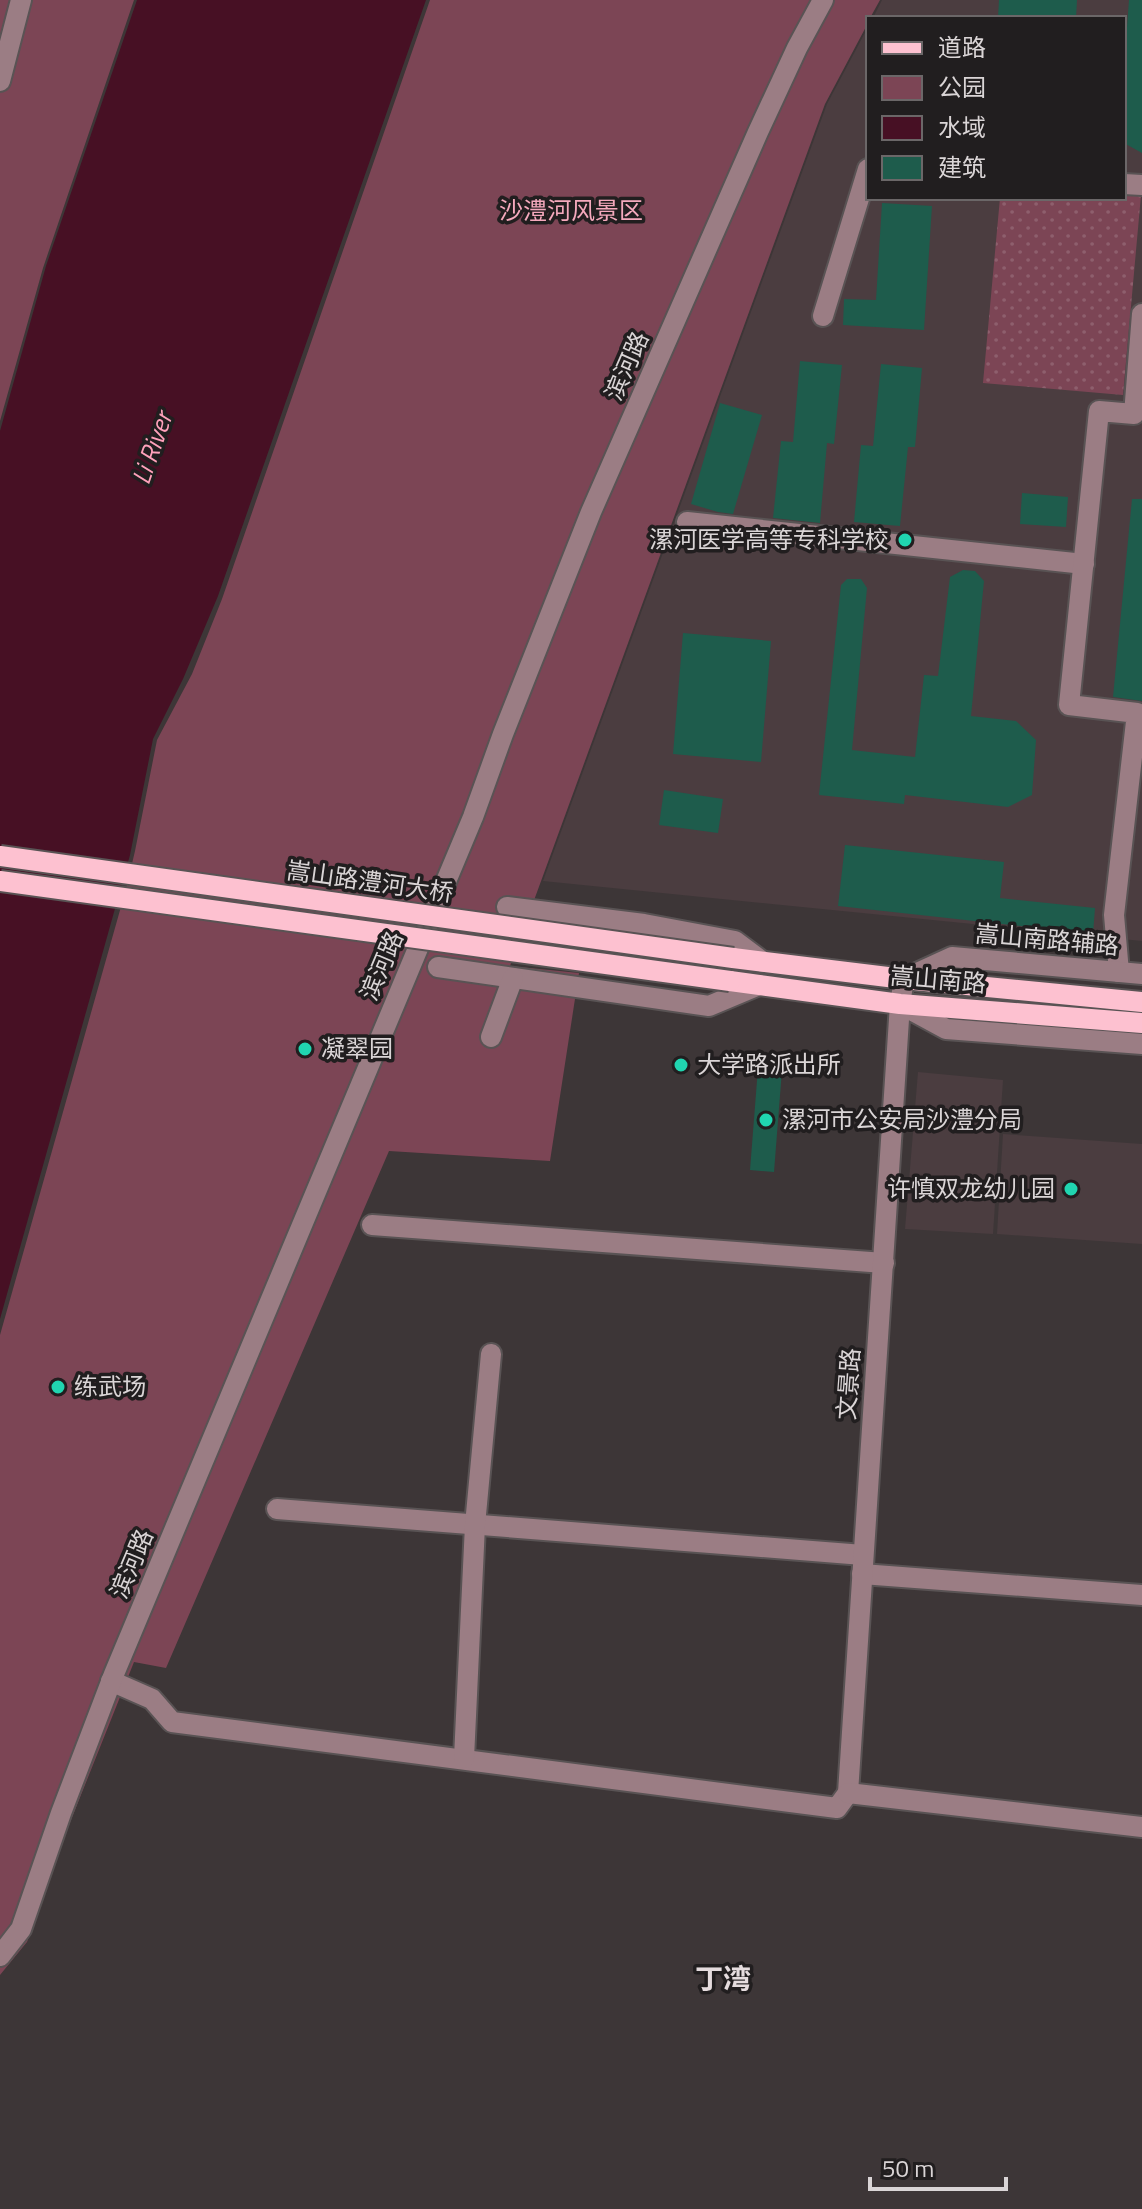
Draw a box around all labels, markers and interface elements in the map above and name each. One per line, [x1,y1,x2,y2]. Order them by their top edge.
legend [866,16,1126,200]
text: 道路 [938,29,986,65]
text: 公园 [938,69,986,105]
text: 水域 [938,109,986,145]
text: 建筑 [938,149,986,185]
park label: 沙澧河风景区 [499,192,643,228]
street label: 滨河路 [595,325,657,406]
water label: Li River [121,404,183,489]
place label: 漯河医学高等专科学校 [649,521,889,557]
marker: 漯河医学高等专科学校 [896,531,914,549]
street label: 嵩山路澧河大桥 [284,851,456,911]
street label: 嵩山南路辅路 [974,915,1120,963]
street label: 滨河路 [350,925,412,1006]
street label: 嵩山南路 [889,957,987,1001]
place label: 凝翠园 [321,1030,393,1066]
marker: 凝翠园 [296,1040,314,1058]
place label: 大学路派出所 [697,1046,841,1082]
marker: 大学路派出所 [672,1056,690,1074]
place label: 漯河市公安局沙澧分局 [782,1101,1022,1137]
marker: 漯河市公安局沙澧分局 [757,1111,775,1129]
place label: 许慎双龙幼儿园 [887,1170,1055,1206]
marker: 许慎双龙幼儿园 [1062,1180,1080,1198]
street label: 文景路 [828,1347,868,1421]
place label: 练武场 [74,1368,146,1404]
marker: 练武场 [49,1378,67,1396]
street label: 滨河路 [100,1523,162,1604]
district label: 丁湾 [695,1957,751,2000]
scale bar [870,2141,1006,2191]
text: 50 m [882,2150,934,2186]

